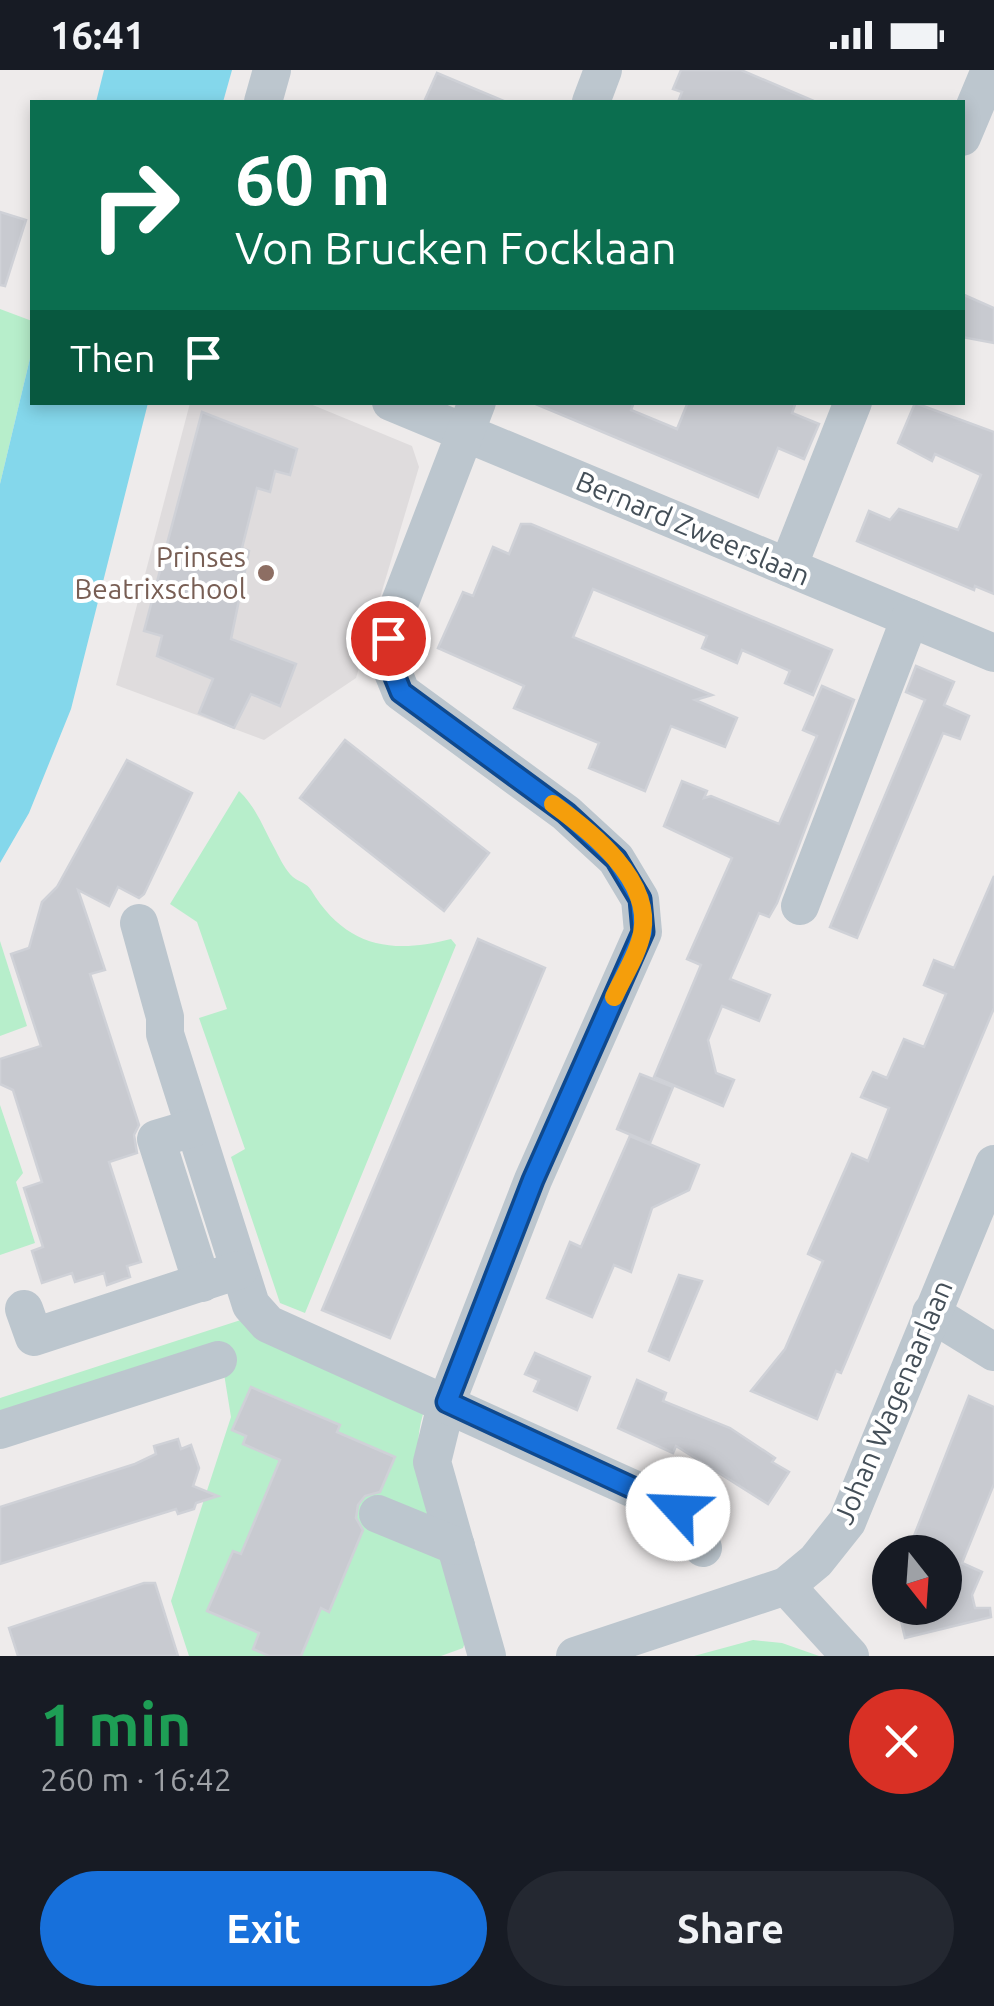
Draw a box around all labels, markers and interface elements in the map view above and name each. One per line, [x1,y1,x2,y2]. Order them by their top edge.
text: 16:41 [50,14,145,56]
icon: right [70,140,200,270]
text: 60 m [235,140,391,218]
text: Von Brucken Focklaan [235,222,677,273]
icon: arrive [176,330,231,385]
text: Then [70,337,156,379]
street label: Bernard Zweerslaan [572,464,815,591]
place label: Prinses Beatrixschool [75,541,246,604]
marker: Prinses Beatrixschool [255,562,277,584]
pin [346,596,431,681]
icon: arrive [361,611,416,666]
street label: Johan Wagenaarlaan [827,1275,958,1528]
position arrow [626,1457,730,1561]
north arrow [872,1535,962,1625]
map controls [872,1535,962,1625]
button: close [849,1689,954,1794]
text: 1 min [40,1690,192,1757]
text: 260 m · 16:42 [40,1761,232,1797]
button: Exit [40,1871,487,1986]
button: Share [507,1871,954,1986]

